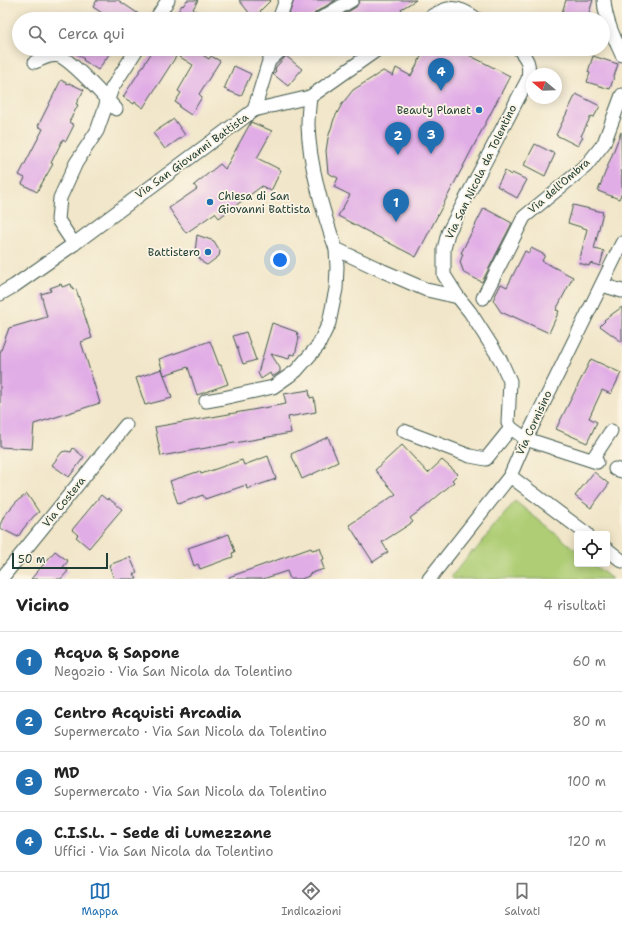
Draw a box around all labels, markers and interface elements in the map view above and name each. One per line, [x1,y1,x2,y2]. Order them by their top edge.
search box [12,12,610,56]
icon: search [26,23,48,45]
text: Cerca qui [58,24,125,44]
pin: 4 [428,58,454,91]
north arrow [526,68,562,104]
street label: Via San Nicola da Tolentino [442,102,520,242]
place label: Beauty Planet [397,103,471,118]
marker: Beauty Planet [474,105,484,115]
street label: Via San Giovanni Battista [132,110,252,202]
pin: 3 [418,121,444,154]
pin: 2 [385,122,411,155]
street label: Via dell'Ombra [525,155,593,217]
place label: Chiesa di San Giovanni Battista [218,189,310,217]
pin: 1 [383,189,409,222]
marker: Chiesa di San Giovanni Battista [205,197,215,207]
place label: Battistero [148,245,200,260]
marker: Battistero [203,247,213,257]
your location [270,250,290,270]
street label: Via Cornisino [512,388,556,458]
street label: Via Costera [39,473,89,530]
map controls [574,531,610,567]
button: locate [574,531,610,567]
scale bar [12,551,108,570]
text: 50 m [18,552,46,567]
text: Vicino [16,594,69,616]
text: 4 risultati [543,597,606,614]
text: Acqua & Sapone [54,643,180,663]
text: 1 [26,653,32,670]
text: 60 m [573,653,606,670]
text: Negozio · Via San Nicola da Tolentino [54,663,292,680]
text: Centro Acquisti Arcadia [54,703,241,723]
text: 2 [24,713,34,730]
text: 80 m [572,713,606,730]
text: Supermercato · Via San Nicola da Tolentino [54,723,327,740]
text: MD [54,763,80,783]
text: 3 [24,773,34,790]
text: 100 m [567,773,606,790]
text: Supermercato · Via San Nicola da Tolentino [54,783,327,800]
text: C.I.S.L. - Sede di Lumezzane [54,823,272,843]
text: 4 [24,833,34,850]
text: 120 m [568,833,606,850]
text: Uffici · Via San Nicola da Tolentino [54,843,273,860]
tab: Mappa [82,880,118,919]
tab: Indicazioni [281,880,341,919]
tab: Salvati [505,880,540,919]

